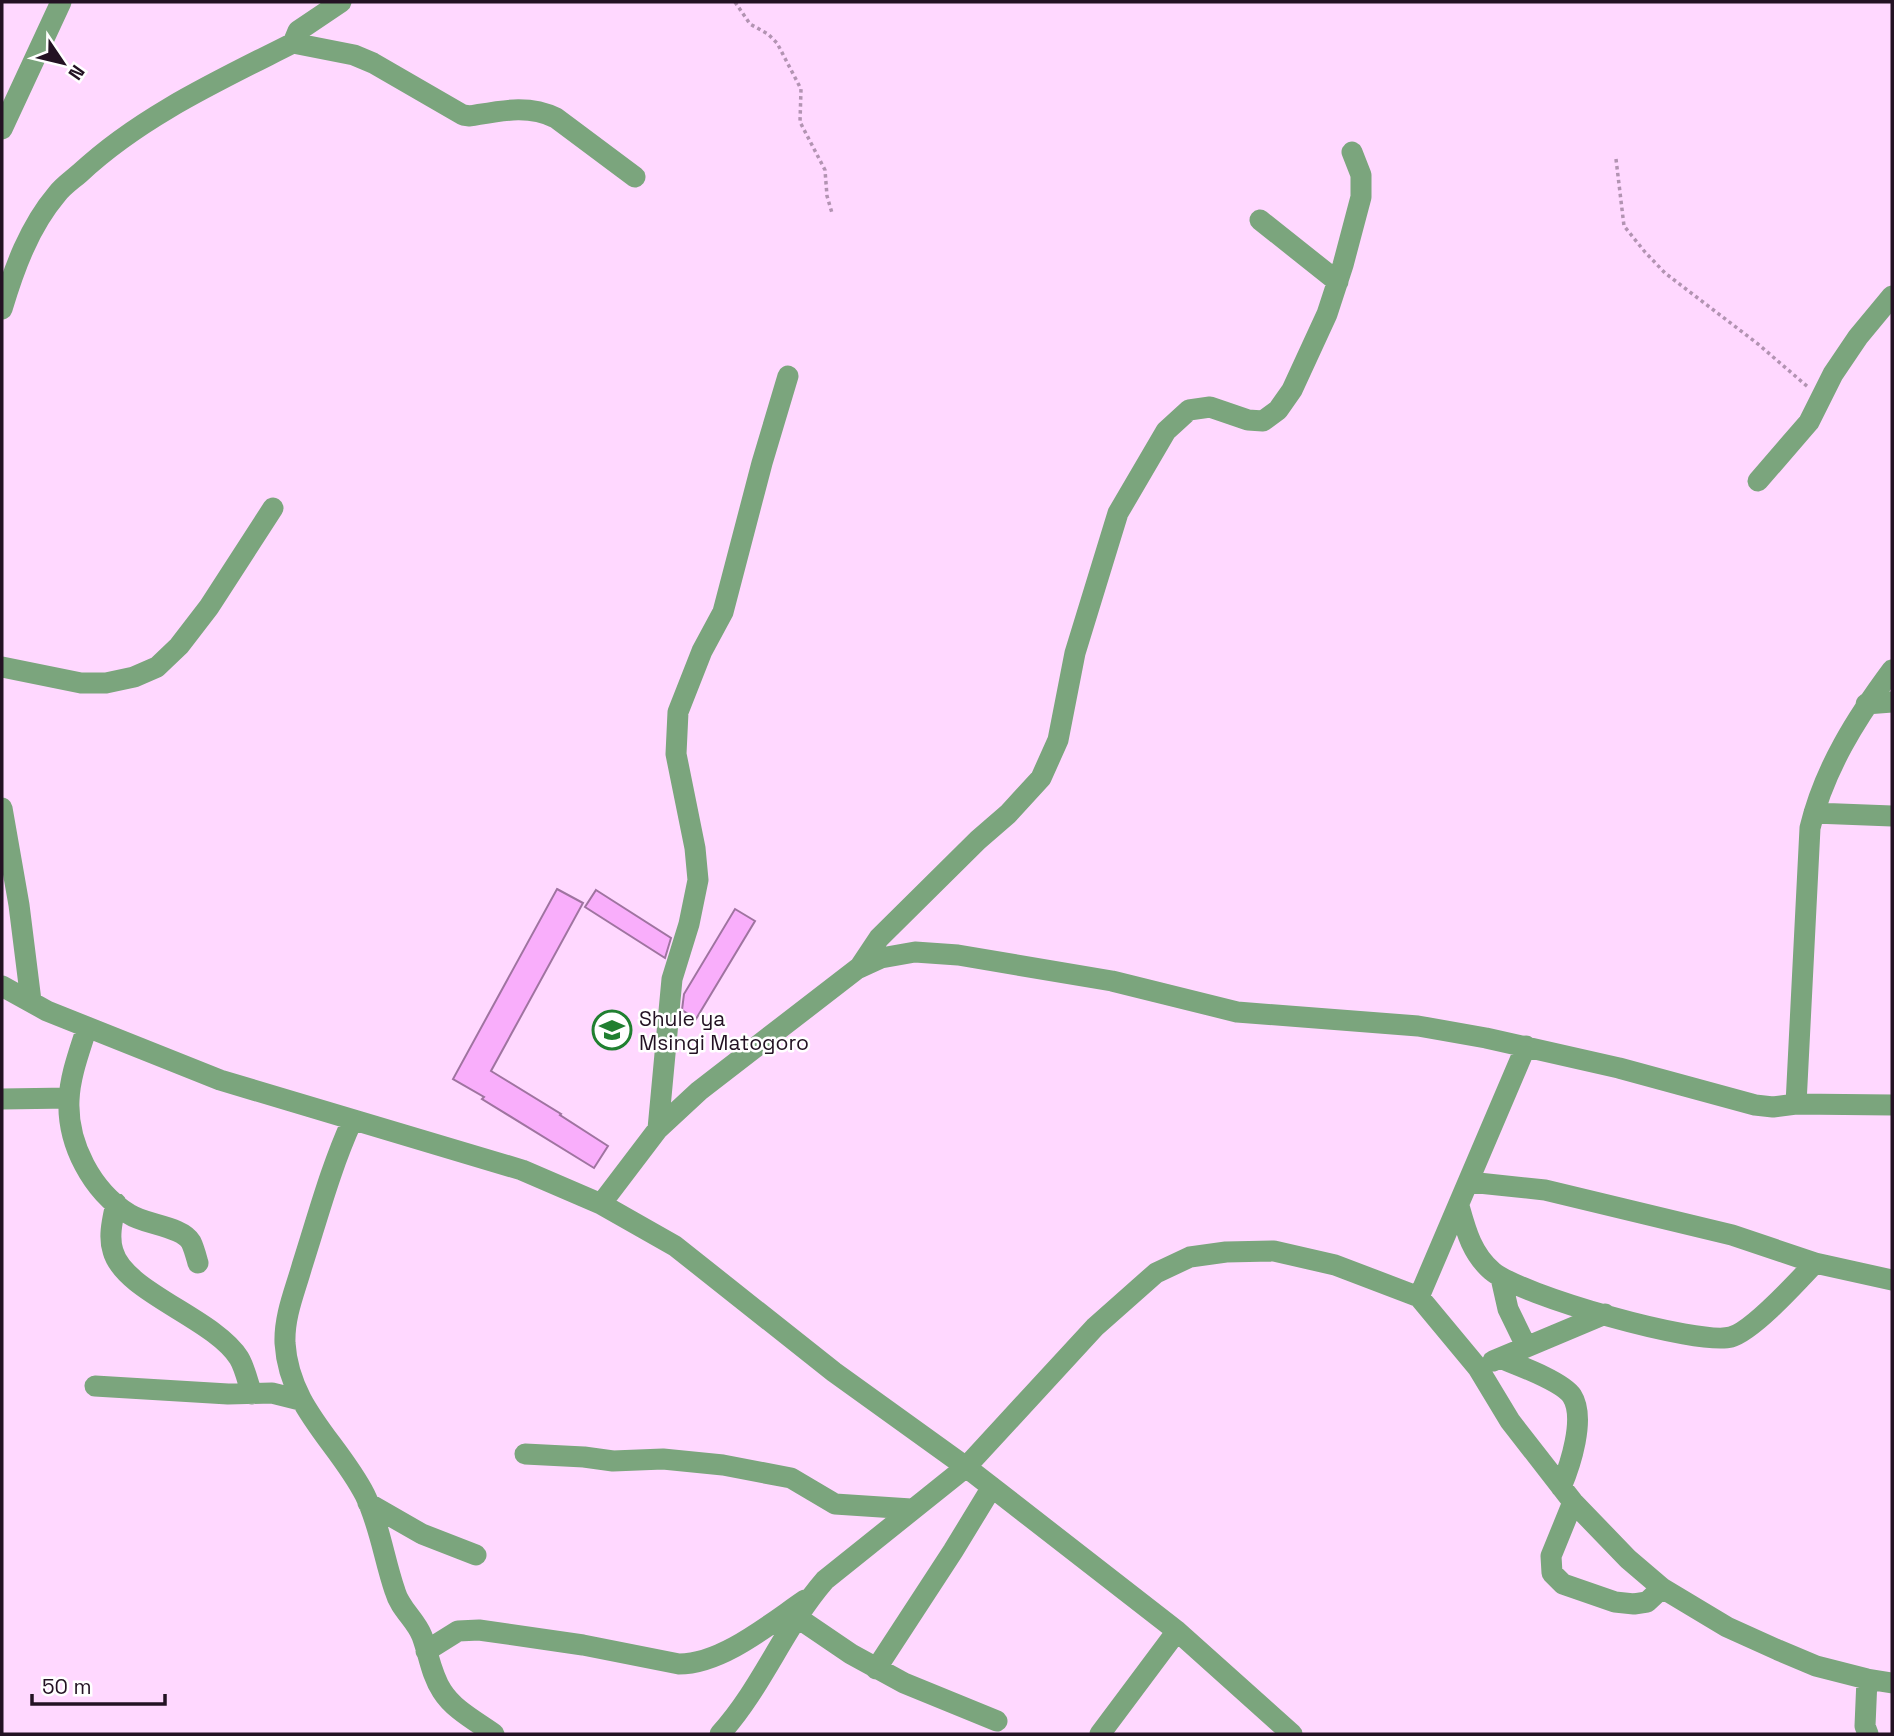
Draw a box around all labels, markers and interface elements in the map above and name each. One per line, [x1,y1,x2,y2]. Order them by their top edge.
north arrow [28,28,98,98]
text: N [63,60,90,85]
place label: Shule ya Msingi Matogoro [639,1005,809,1056]
school or university icon: Shule ya Msingi Matogoro [591,1009,633,1051]
scale bar [32,1662,164,1706]
text: 50 m [42,1673,92,1700]

